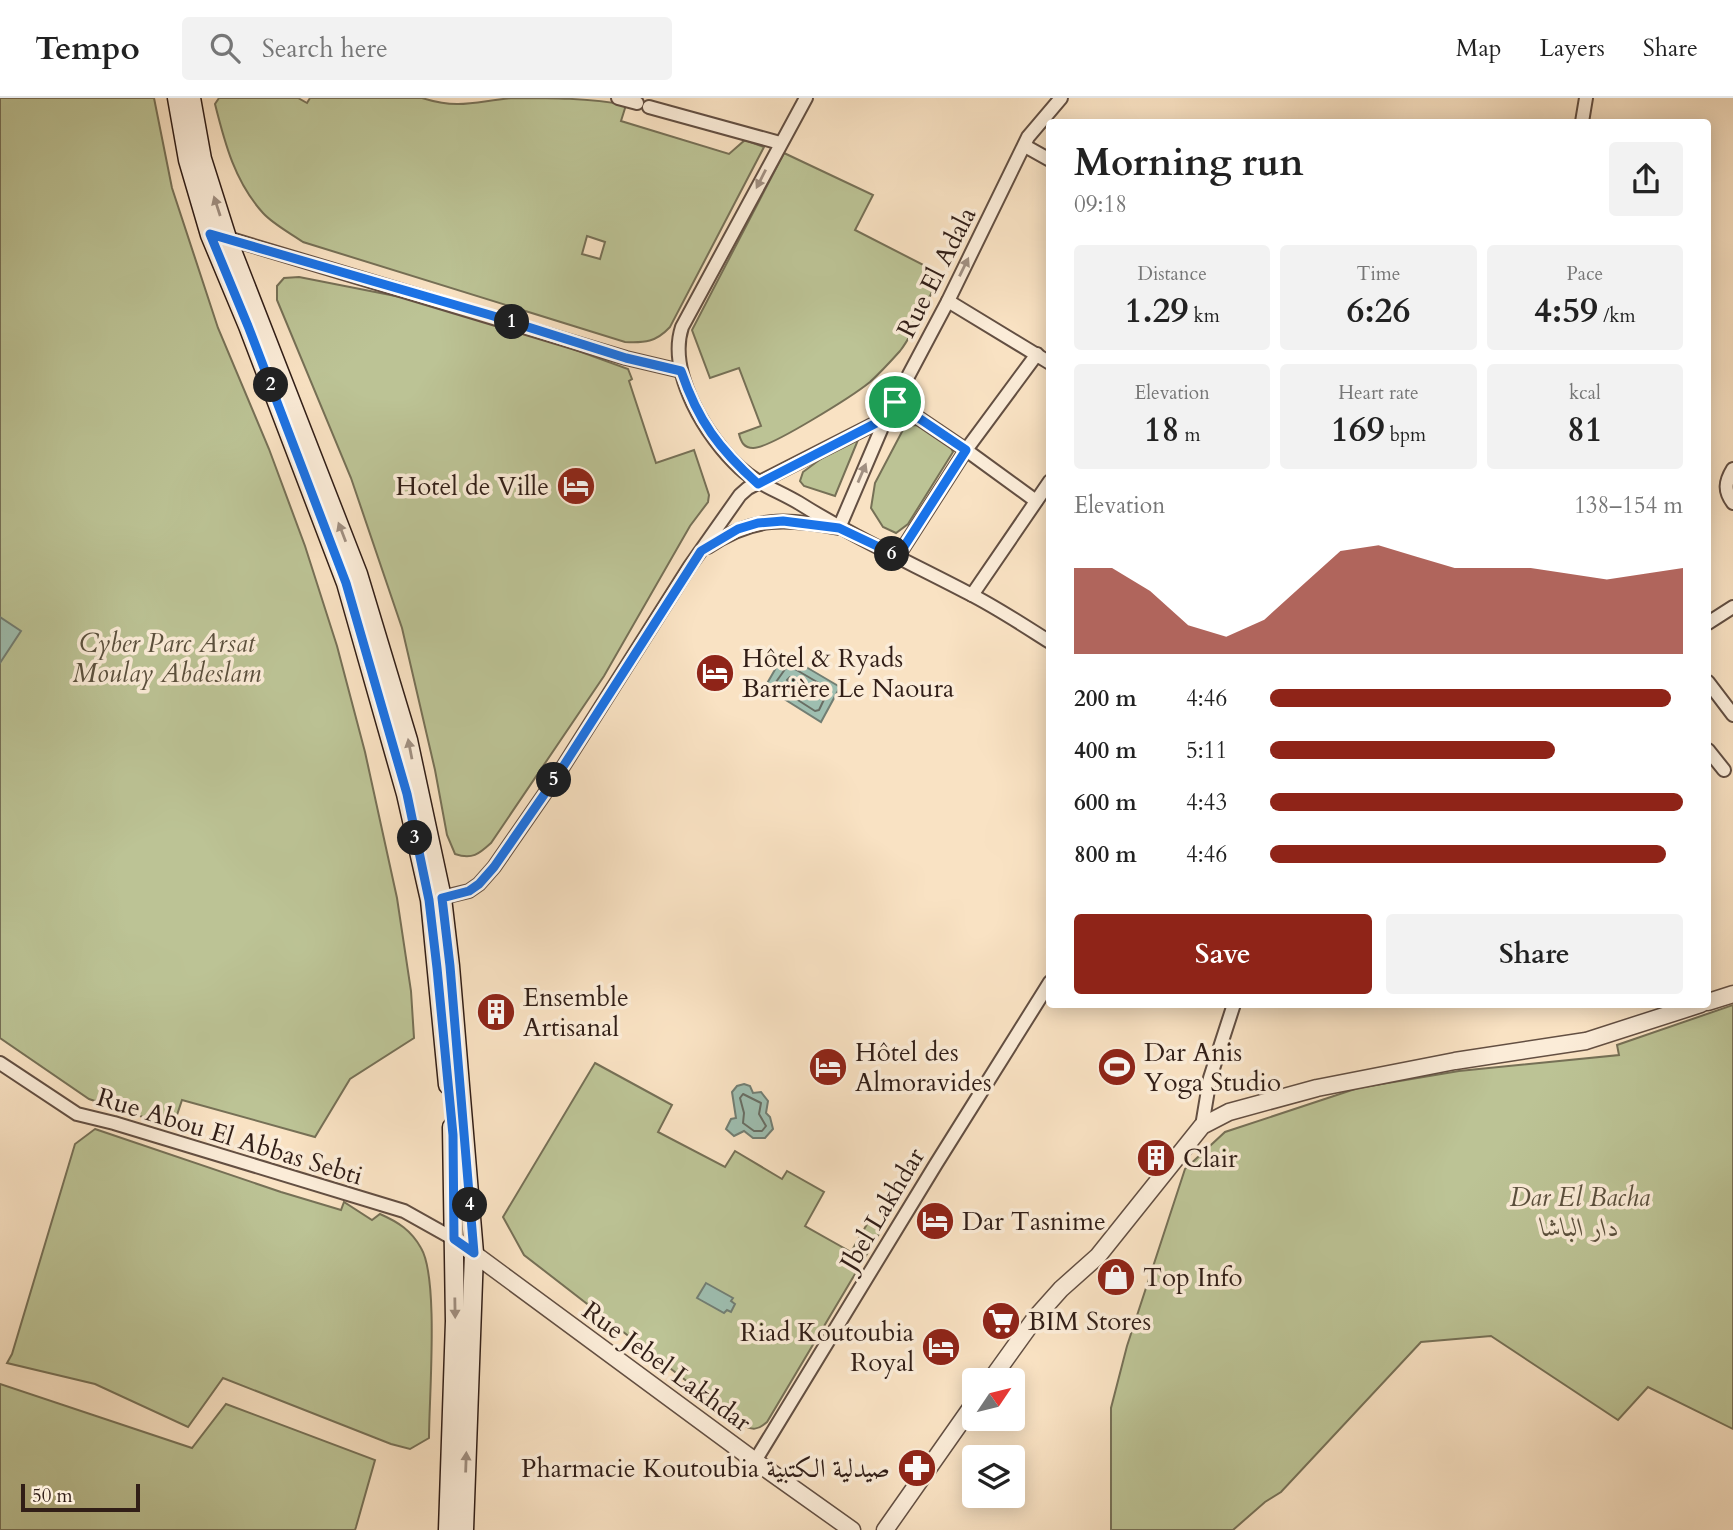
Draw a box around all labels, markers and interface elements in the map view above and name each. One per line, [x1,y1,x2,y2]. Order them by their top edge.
search box [182,17,672,80]
text: Tempo [35,26,140,71]
icon: search [206,29,244,67]
text: Search here [262,31,388,66]
text: Map [1456,32,1502,65]
text: Layers [1540,32,1605,65]
text: Share [1643,32,1698,65]
text: Morning run [1074,137,1304,189]
button: share [1609,142,1683,216]
one-way arrow [756,169,767,189]
text: 09:18 [1074,189,1127,220]
one-way arrow [211,195,222,216]
street label: Rue El Adala [889,201,984,343]
one-way arrow [959,257,970,277]
text: Distance [1137,261,1207,287]
text: Time [1357,261,1400,287]
text: Pace [1566,261,1603,287]
text: 1.29 [1125,287,1188,335]
text: 6:26 [1347,287,1410,335]
text: 4:59 [1534,287,1598,335]
text: km [1188,303,1220,329]
text: /km [1598,303,1636,329]
pin: 1 [494,304,530,340]
text: 1 [507,308,516,334]
pin: 2 [254,368,288,402]
text: 2 [266,371,275,397]
pin [865,372,925,432]
text: Elevation [1134,380,1210,406]
text: Heart rate [1338,380,1419,406]
text: kcal [1569,380,1601,406]
icon: arrive [876,383,914,421]
text: 18 [1144,406,1180,454]
text: 169 [1331,406,1385,454]
text: 81 [1567,406,1603,454]
text: m [1180,422,1201,448]
text: bpm [1385,422,1426,448]
one-way arrow [857,462,868,483]
hotel icon: Hotel de Ville [555,465,597,507]
place label: Hotel de Ville [396,469,549,504]
text: Elevation [1074,490,1165,521]
text: 138–154 m [1574,490,1683,521]
one-way arrow [336,522,347,543]
pin: 6 [874,536,910,572]
text: 6 [887,540,896,566]
park label: Cyber Parc Arsat Moulay Abdeslam [73,626,262,691]
place label: Hôtel & Ryads Barrière Le Naoura [742,641,954,706]
hotel icon: Hôtel & Ryads Barrière Le Naoura [694,652,736,694]
text: 200 m [1074,683,1137,714]
text: 4:46 [1186,683,1227,714]
text: 400 m [1074,735,1137,766]
text: 5:11 [1186,735,1227,766]
one-way arrow [404,738,415,760]
pin: 5 [536,762,572,798]
text: 5 [549,766,558,792]
text: 600 m [1074,787,1137,818]
text: 4:43 [1186,787,1227,818]
pin: 3 [398,820,432,856]
text: 3 [410,824,419,850]
text: 800 m [1074,839,1137,870]
text: 4:46 [1186,839,1227,870]
button: Save [1074,914,1372,994]
button: Share [1386,914,1683,994]
place label: Ensemble Artisanal [523,980,629,1045]
building icon: Ensemble Artisanal [475,991,517,1033]
place label: Hôtel des Almoravides [855,1035,992,1100]
place label: Dar Anis Yoga Studio [1144,1035,1281,1100]
hotel icon: Hôtel des Almoravides [807,1046,849,1088]
sports icon: Dar Anis Yoga Studio [1096,1046,1138,1088]
street label: Rue Abou El Abbas Sebti [93,1079,367,1194]
building icon: Clair [1135,1137,1177,1179]
street label: Jbel Lakhdar [830,1141,933,1281]
place label: Clair [1183,1141,1238,1176]
park label: Dar El Bacha دار الباشا [1510,1180,1651,1245]
pin: 4 [452,1188,488,1222]
text: 4 [465,1191,474,1217]
hotel icon: Dar Tasnime [914,1200,956,1242]
place label: Dar Tasnime [962,1204,1106,1239]
shop icon: Top Info [1095,1256,1137,1298]
place label: Top Info [1143,1260,1243,1295]
street label: Rue Jebel Lakhdar [575,1293,759,1440]
one-way arrow [449,1297,461,1319]
supermarket icon: BIM Stores [980,1300,1022,1342]
place label: BIM Stores [1028,1304,1151,1339]
place label: Riad Koutoubia Royal [740,1315,914,1380]
hotel icon: Riad Koutoubia Royal [920,1326,962,1368]
north arrow [962,1368,1026,1432]
map controls [962,1368,1025,1508]
button: layers [962,1445,1025,1508]
pharmacy icon: Pharmacie Koutoubia صيدلية الكتبية [896,1447,938,1489]
one-way arrow [461,1451,472,1473]
place label: Pharmacie Koutoubia صيدلية الكتبية [521,1451,890,1486]
scale bar [21,1481,140,1513]
text: 50 m [32,1483,73,1509]

